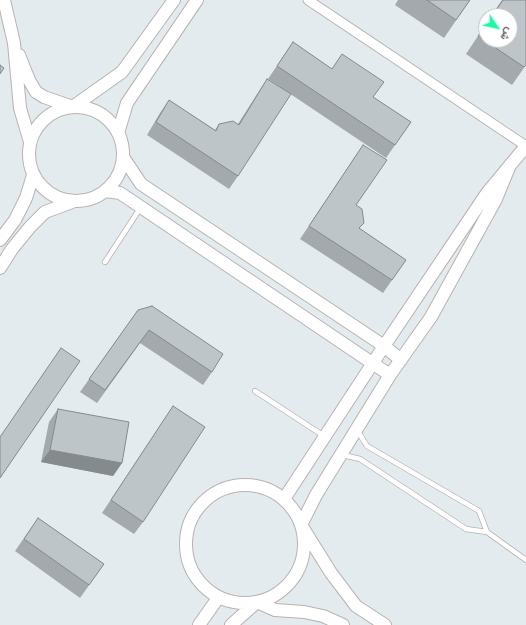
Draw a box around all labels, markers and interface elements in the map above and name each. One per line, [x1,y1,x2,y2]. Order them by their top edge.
north arrow [478,8,518,48]
text: ش [498,25,517,44]

